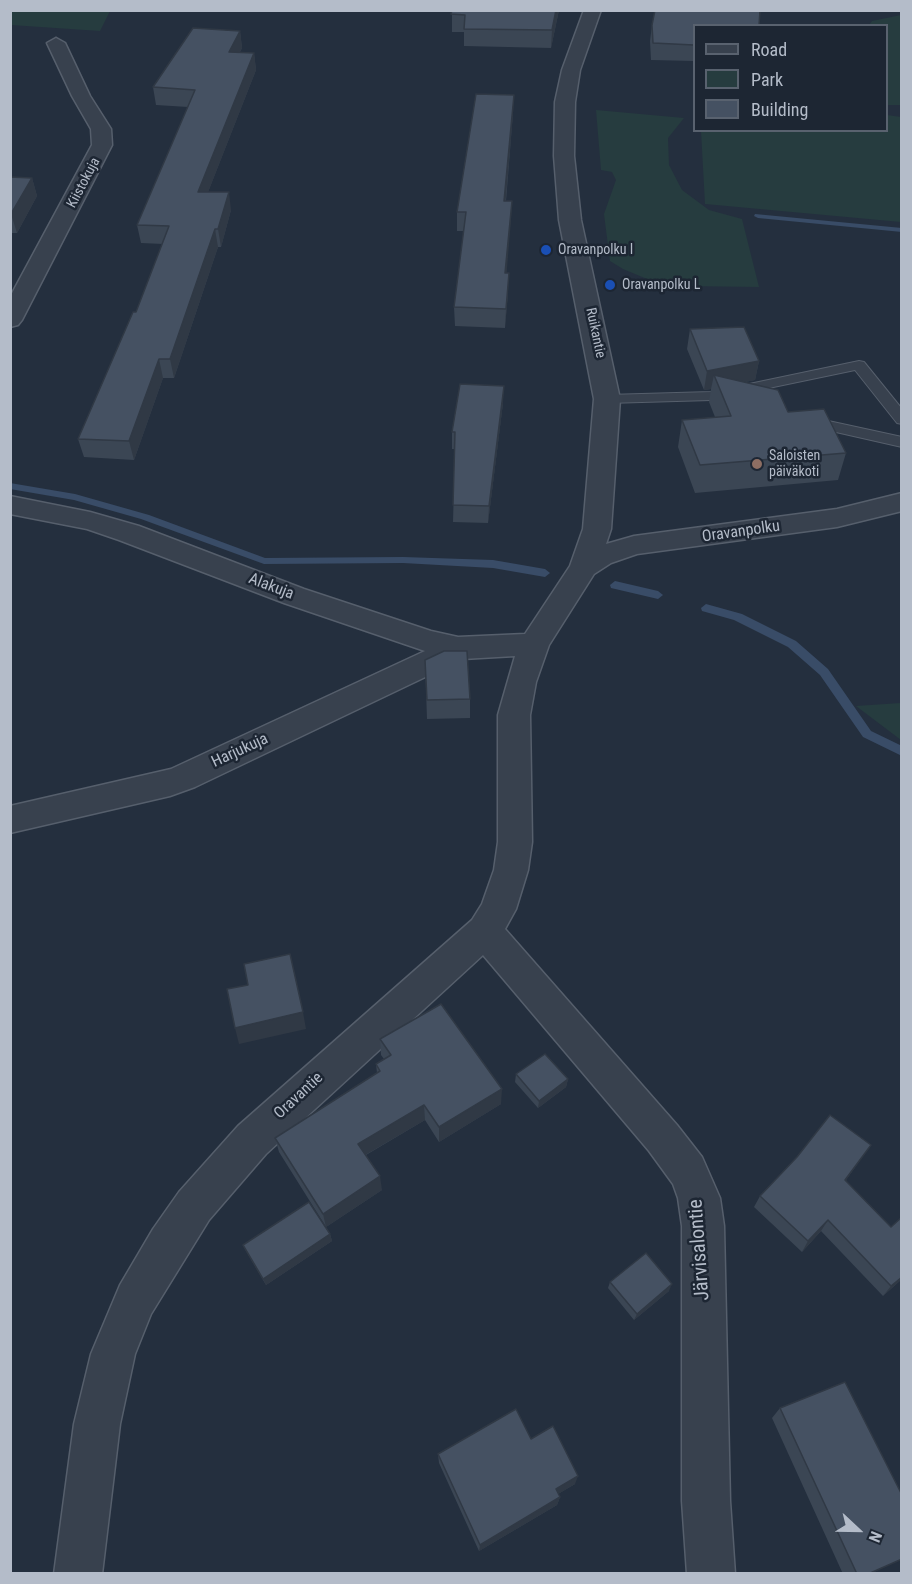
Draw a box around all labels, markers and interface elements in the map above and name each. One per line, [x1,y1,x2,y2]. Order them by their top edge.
legend [693,24,888,132]
text: Road [751,39,787,60]
text: Park [751,69,783,90]
text: Building [751,99,808,120]
street label: Kiistokuja [64,155,104,211]
place label: Oravanpolku I [558,242,633,258]
marker: Oravanpolku I [539,243,553,257]
place label: Oravanpolku L [622,277,700,293]
marker: Oravanpolku L [603,278,617,292]
street label: Ruikantie [581,306,609,360]
place label: Saloisten päiväkoti [769,448,820,480]
marker: Saloisten päiväkoti [750,457,764,471]
street label: Oravanpolku [701,517,781,547]
street label: Alakuja [246,570,296,604]
street label: Harjukuja [209,730,271,772]
street label: Oravantie [271,1069,327,1123]
street label: Järvisalontie [684,1199,716,1301]
north arrow [828,1500,888,1560]
text: N [865,1529,886,1545]

